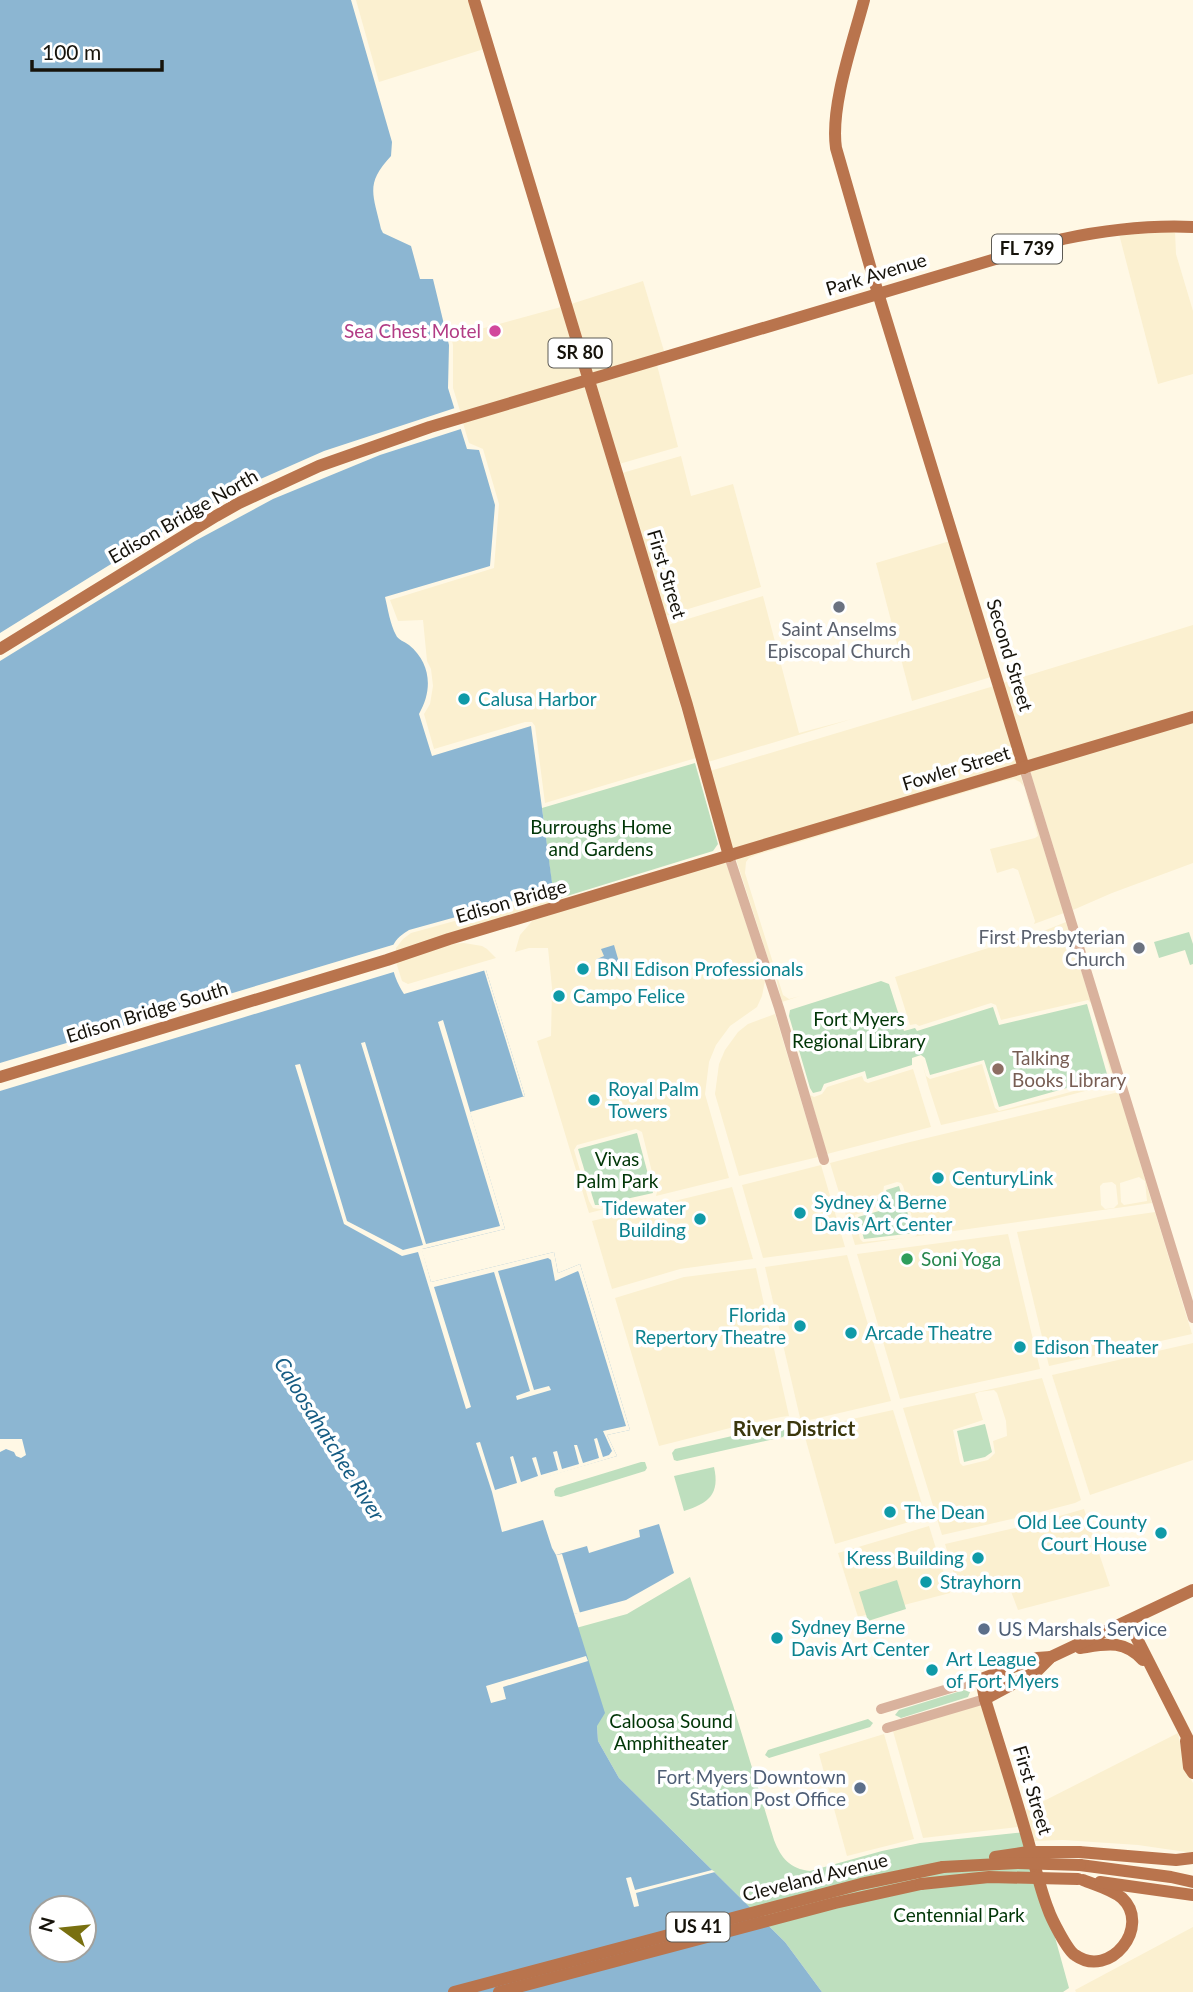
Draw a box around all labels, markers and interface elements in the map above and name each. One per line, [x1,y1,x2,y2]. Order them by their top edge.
scale bar [32,28,161,72]
text: 100 m [42,39,101,64]
road number: FL 739 [992,234,1062,264]
street label: Park Avenue [823,247,929,300]
place label: Sea Chest Motel [344,319,481,342]
marker: Sea Chest Motel [487,323,503,339]
road number: SR 80 [548,338,612,368]
street label: Edison Bridge North [104,464,261,568]
street label: First Street [643,526,692,621]
street label: Second Street [983,596,1039,714]
marker: Saint Anselms Episcopal Church [831,599,847,615]
place label: Saint Anselms Episcopal Church [767,617,911,662]
place label: Calusa Harbor [478,687,597,710]
marker: Calusa Harbor [456,691,472,707]
street label: Fowler Street [899,740,1013,795]
park label: Burroughs Home and Gardens [530,815,672,860]
street label: Edison Bridge [453,874,569,927]
place label: First Presbyterian Church [978,925,1125,970]
marker: First Presbyterian Church [1131,940,1147,956]
place label: BNI Edison Professionals [597,957,803,980]
marker: BNI Edison Professionals [575,961,591,977]
street label: Edison Bridge South [63,976,231,1047]
place label: Campo Felice [573,984,685,1007]
marker: Campo Felice [551,988,567,1004]
park label: Fort Myers Regional Library [792,1007,926,1052]
place label: Talking Books Library [1012,1046,1127,1091]
marker: Talking Books Library [990,1061,1006,1077]
place label: Royal Palm Towers [608,1077,699,1122]
marker: Royal Palm Towers [586,1092,602,1108]
park label: Vivas Palm Park [576,1147,659,1192]
place label: CenturyLink [952,1166,1054,1189]
marker: CenturyLink [930,1170,946,1186]
place label: Sydney & Berne Davis Art Center [814,1190,952,1235]
place label: Tidewater Building [602,1196,686,1241]
marker: Sydney & Berne Davis Art Center [792,1205,808,1221]
marker: Tidewater Building [692,1211,708,1227]
place label: Soni Yoga [921,1247,1001,1270]
marker: Soni Yoga [899,1251,915,1267]
place label: Florida Repertory Theatre [635,1303,786,1348]
marker: Florida Repertory Theatre [792,1318,808,1334]
place label: Arcade Theatre [865,1321,992,1344]
marker: Arcade Theatre [843,1325,859,1341]
place label: Edison Theater [1034,1335,1158,1358]
marker: Edison Theater [1012,1339,1028,1355]
water label: Caloosahatchee River [270,1352,391,1525]
district label: River District [733,1415,855,1440]
place label: The Dean [904,1500,985,1523]
marker: The Dean [882,1504,898,1520]
place label: Old Lee County Court House [1017,1510,1147,1555]
marker: Old Lee County Court House [1153,1525,1169,1541]
place label: Kress Building [846,1546,964,1569]
marker: Kress Building [970,1550,986,1566]
place label: Strayhorn [940,1570,1021,1593]
marker: Strayhorn [918,1574,934,1590]
place label: Sydney Berne Davis Art Center [791,1615,929,1660]
place label: US Marshals Service [998,1617,1167,1640]
marker: US Marshals Service [976,1621,992,1637]
marker: Sydney Berne Davis Art Center [769,1630,785,1646]
place label: Art League of Fort Myers [946,1647,1059,1692]
marker: Art League of Fort Myers [924,1662,940,1678]
park label: Caloosa Sound Amphitheater [609,1709,733,1754]
street label: First Street [1009,1742,1058,1837]
place label: Fort Myers Downtown Station Post Office [657,1765,846,1810]
marker: Fort Myers Downtown Station Post Office [852,1780,868,1796]
street label: Cleveland Avenue [740,1847,890,1906]
north arrow [28,1894,98,1964]
park label: Centennial Park [893,1903,1025,1926]
road number: US 41 [666,1912,730,1941]
text: N [33,1914,59,1935]

